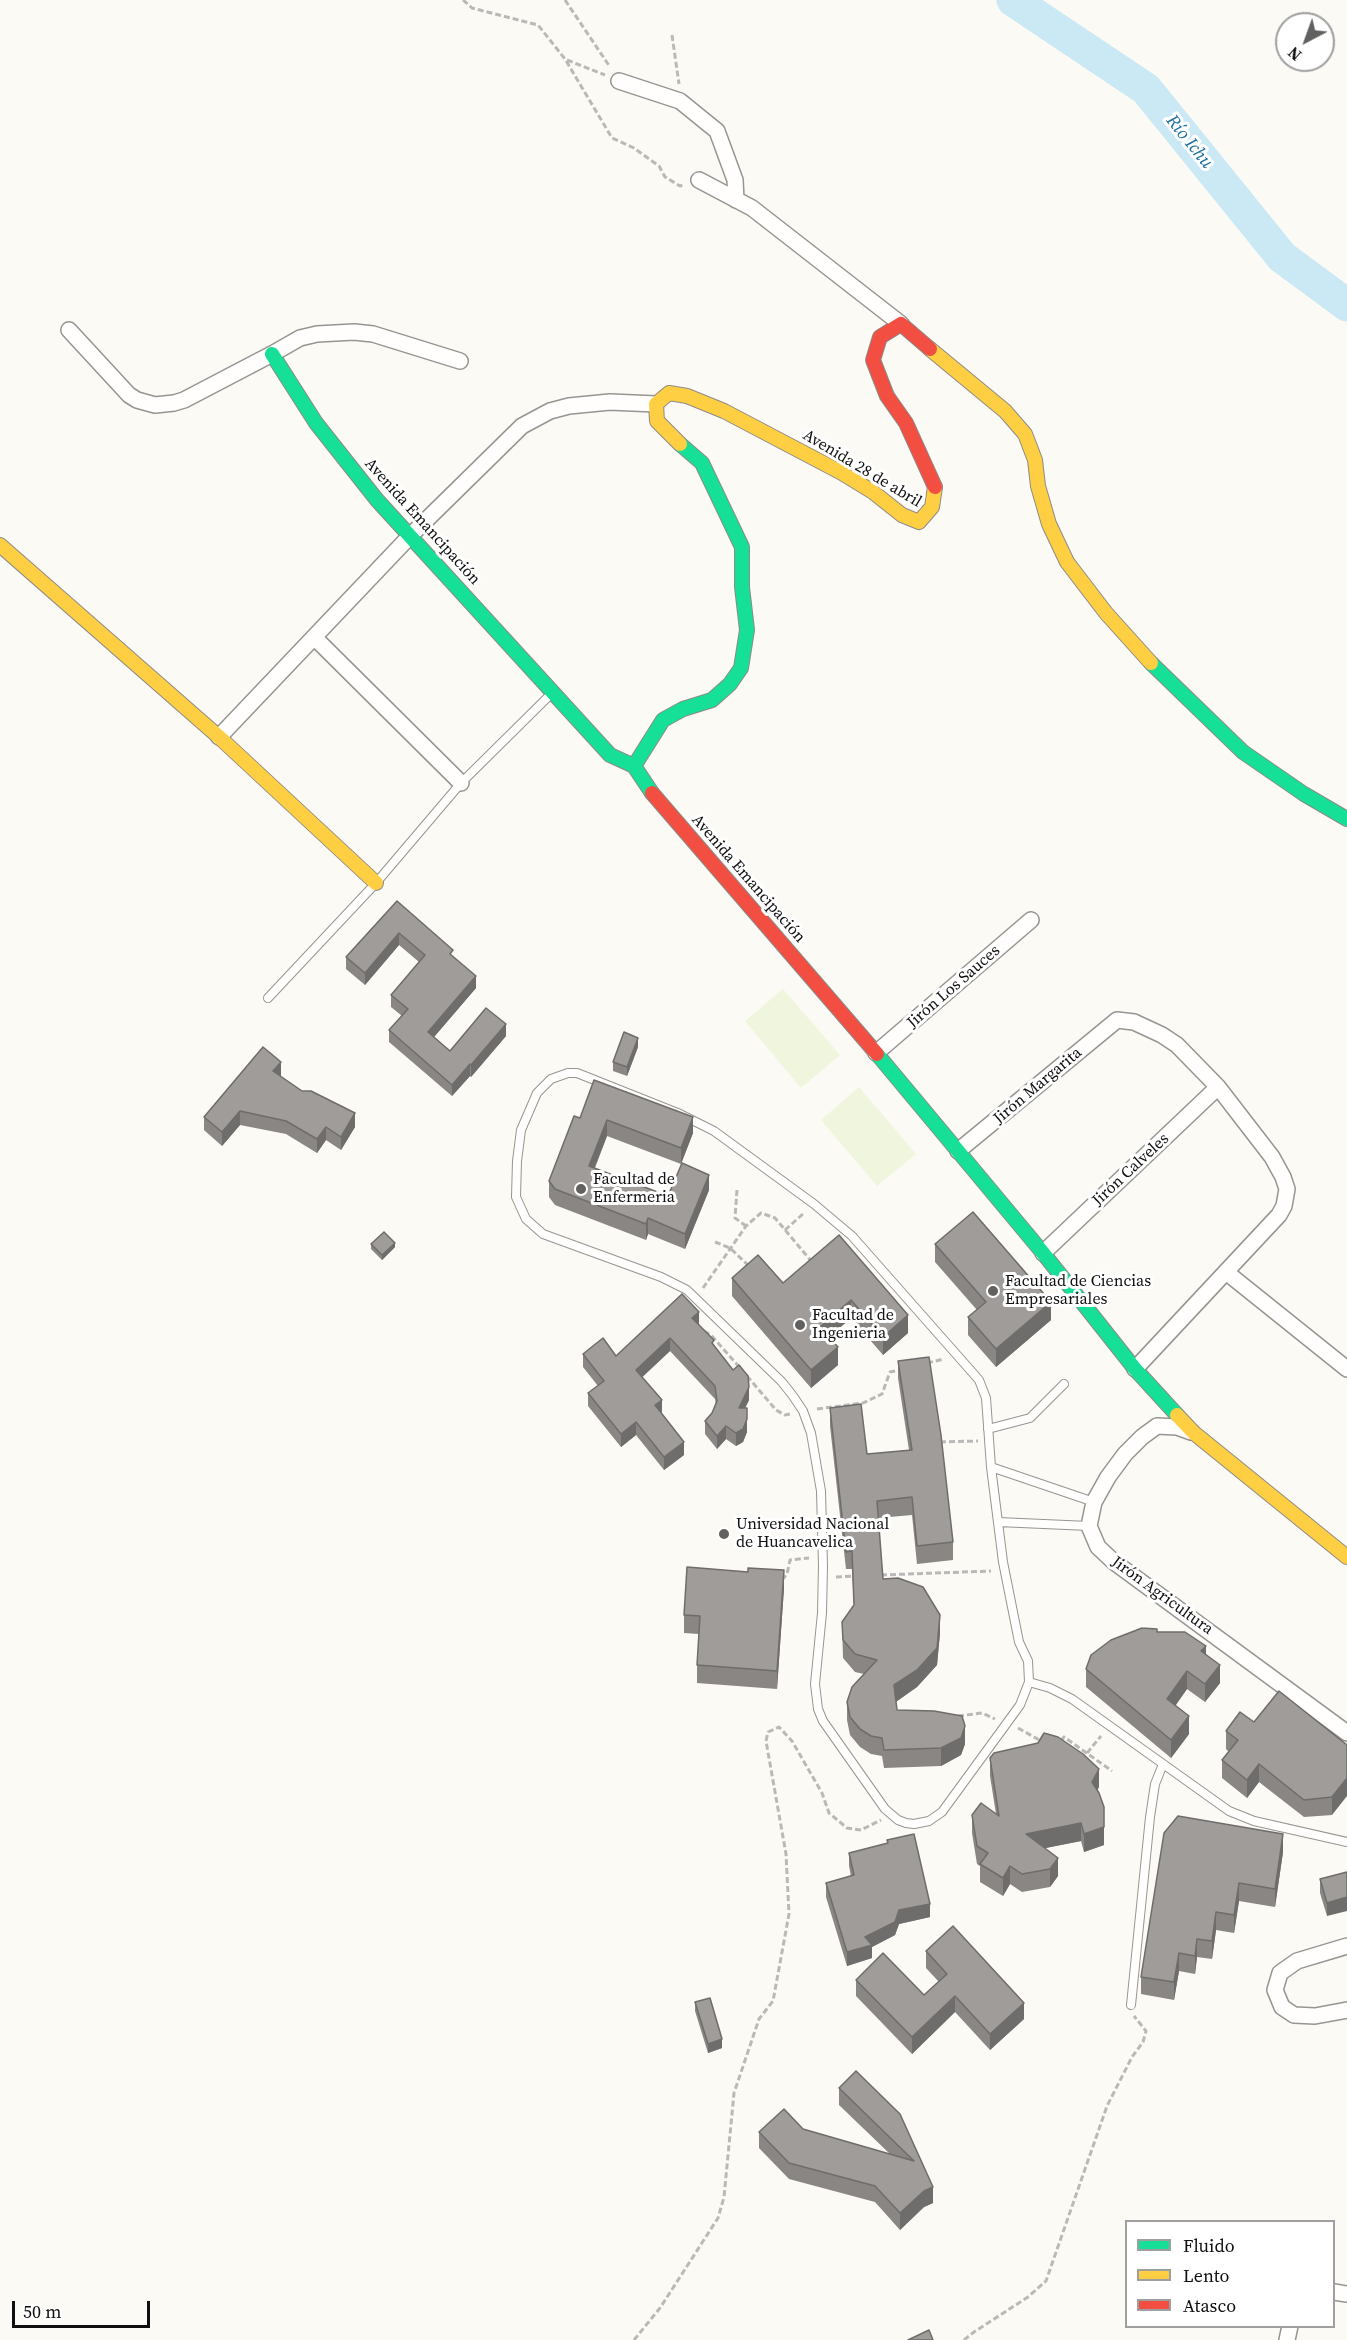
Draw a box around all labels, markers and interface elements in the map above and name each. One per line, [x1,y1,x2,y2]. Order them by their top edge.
north arrow [1275,12,1335,72]
text: N [1283,42,1306,66]
water label: Río Ichu [1161,111,1217,173]
street label: Avenida 28 de abril [799,426,925,512]
street label: Avenida Emancipación [360,455,484,589]
street label: Avenida Emancipación [687,811,809,947]
street label: Jirón Los Sauces [904,941,1004,1033]
street label: Jirón Margarita [990,1044,1086,1128]
street label: Jirón Calveles [1089,1130,1173,1210]
place label: Facultad de Enfermeria [593,1170,675,1208]
marker: Facultad de Enfermeria [574,1182,588,1196]
place label: Facultad de Ciencias Empresariales [1005,1272,1151,1310]
marker: Facultad de Ciencias Empresariales [986,1284,1000,1298]
place label: Facultad de Ingenieria [812,1306,894,1344]
marker: Facultad de Ingenieria [793,1318,807,1332]
place label: Universidad Nacional de Huancavelica [736,1515,889,1553]
marker: Universidad Nacional de Huancavelica [717,1527,731,1541]
street label: Jirón Agricultura [1107,1553,1217,1639]
legend [1125,2220,1335,2328]
text: Fluido [1183,2233,1235,2258]
text: Lento [1183,2263,1229,2288]
scale bar [15,2289,153,2327]
text: Atasco [1183,2293,1236,2318]
text: 50 m [23,2299,61,2324]

